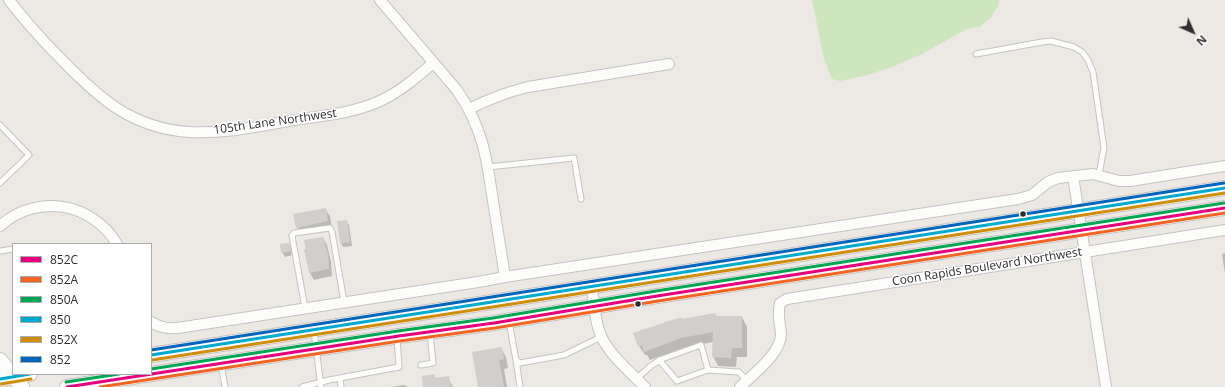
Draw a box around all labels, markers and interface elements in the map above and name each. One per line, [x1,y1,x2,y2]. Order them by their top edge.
north arrow [1173,12,1213,52]
text: N [1193,32,1210,49]
street label: 105th Lane Northwest [212,106,338,138]
unlabelled marker [1018,209,1028,219]
legend [12,243,152,375]
street label: Coon Rapids Boulevard Northwest [891,245,1083,289]
text: 852C [50,251,78,268]
text: 852A [50,271,78,288]
text: 850A [50,291,78,308]
unlabelled marker [633,299,643,309]
text: 850 [50,311,71,328]
text: 852X [50,331,78,348]
text: 852 [50,351,71,368]

